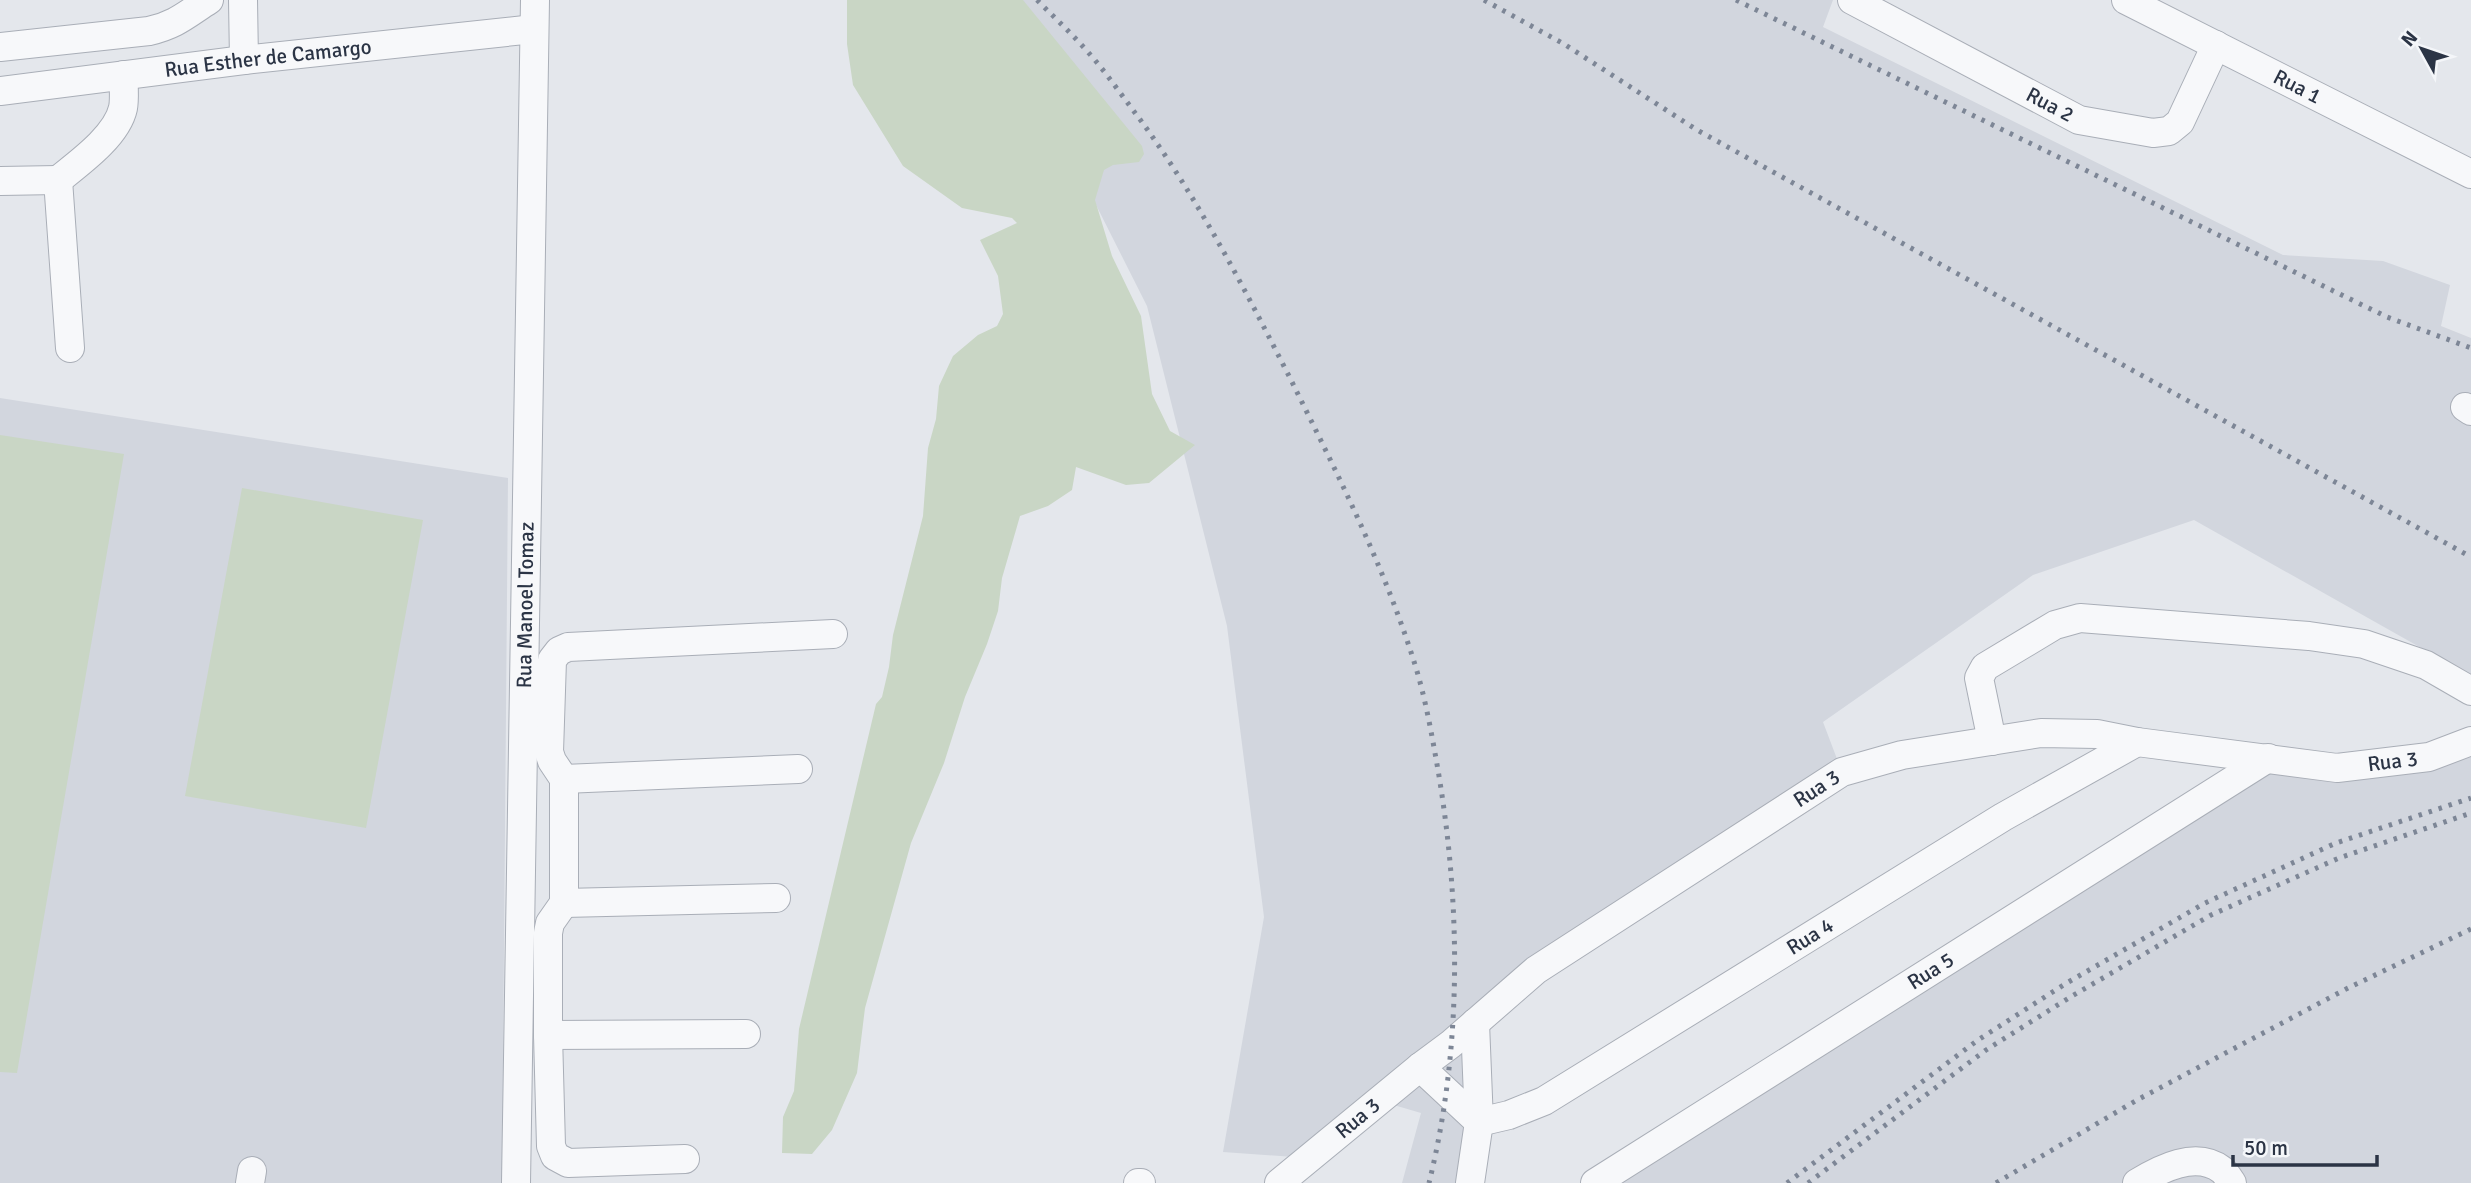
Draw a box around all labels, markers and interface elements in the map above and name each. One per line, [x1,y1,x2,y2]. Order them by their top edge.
north arrow [2387,14,2457,84]
text: N [2396,26,2423,51]
street label: Rua Esther de Camargo [163,33,373,83]
street label: Rua 1 [2269,64,2326,109]
street label: Rua 2 [2022,81,2078,128]
street label: Rua Manoel Tomaz [511,522,540,689]
street label: Rua 3 [2366,745,2419,777]
street label: Rua 3 [1788,764,1845,813]
street label: Rua 4 [1782,912,1838,961]
street label: Rua 5 [1902,947,1959,995]
street label: Rua 3 [1330,1092,1385,1144]
scale bar [2233,1124,2376,1168]
text: 50 m [2244,1135,2288,1161]

